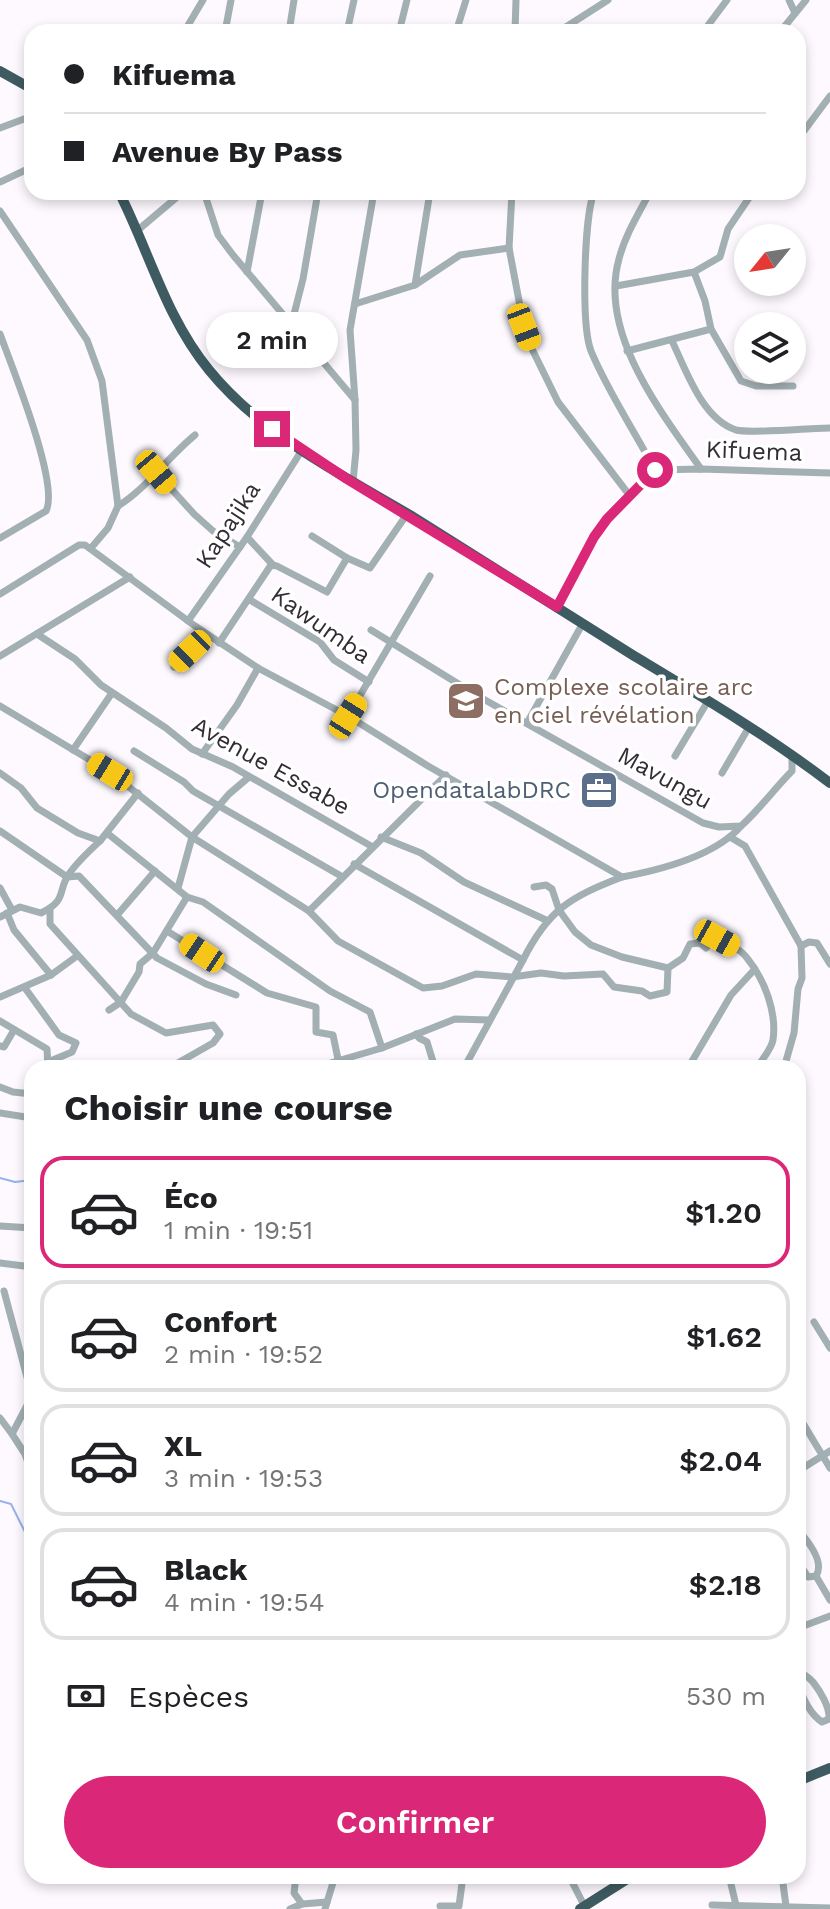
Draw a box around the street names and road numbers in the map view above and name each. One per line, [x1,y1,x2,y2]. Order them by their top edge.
street label: Kifuema [705,435,803,467]
street label: Kapajika [190,477,266,573]
street label: Kawumba [266,581,376,669]
street label: Avenue Essabe [187,711,355,821]
street label: Mavungu [613,741,717,815]

